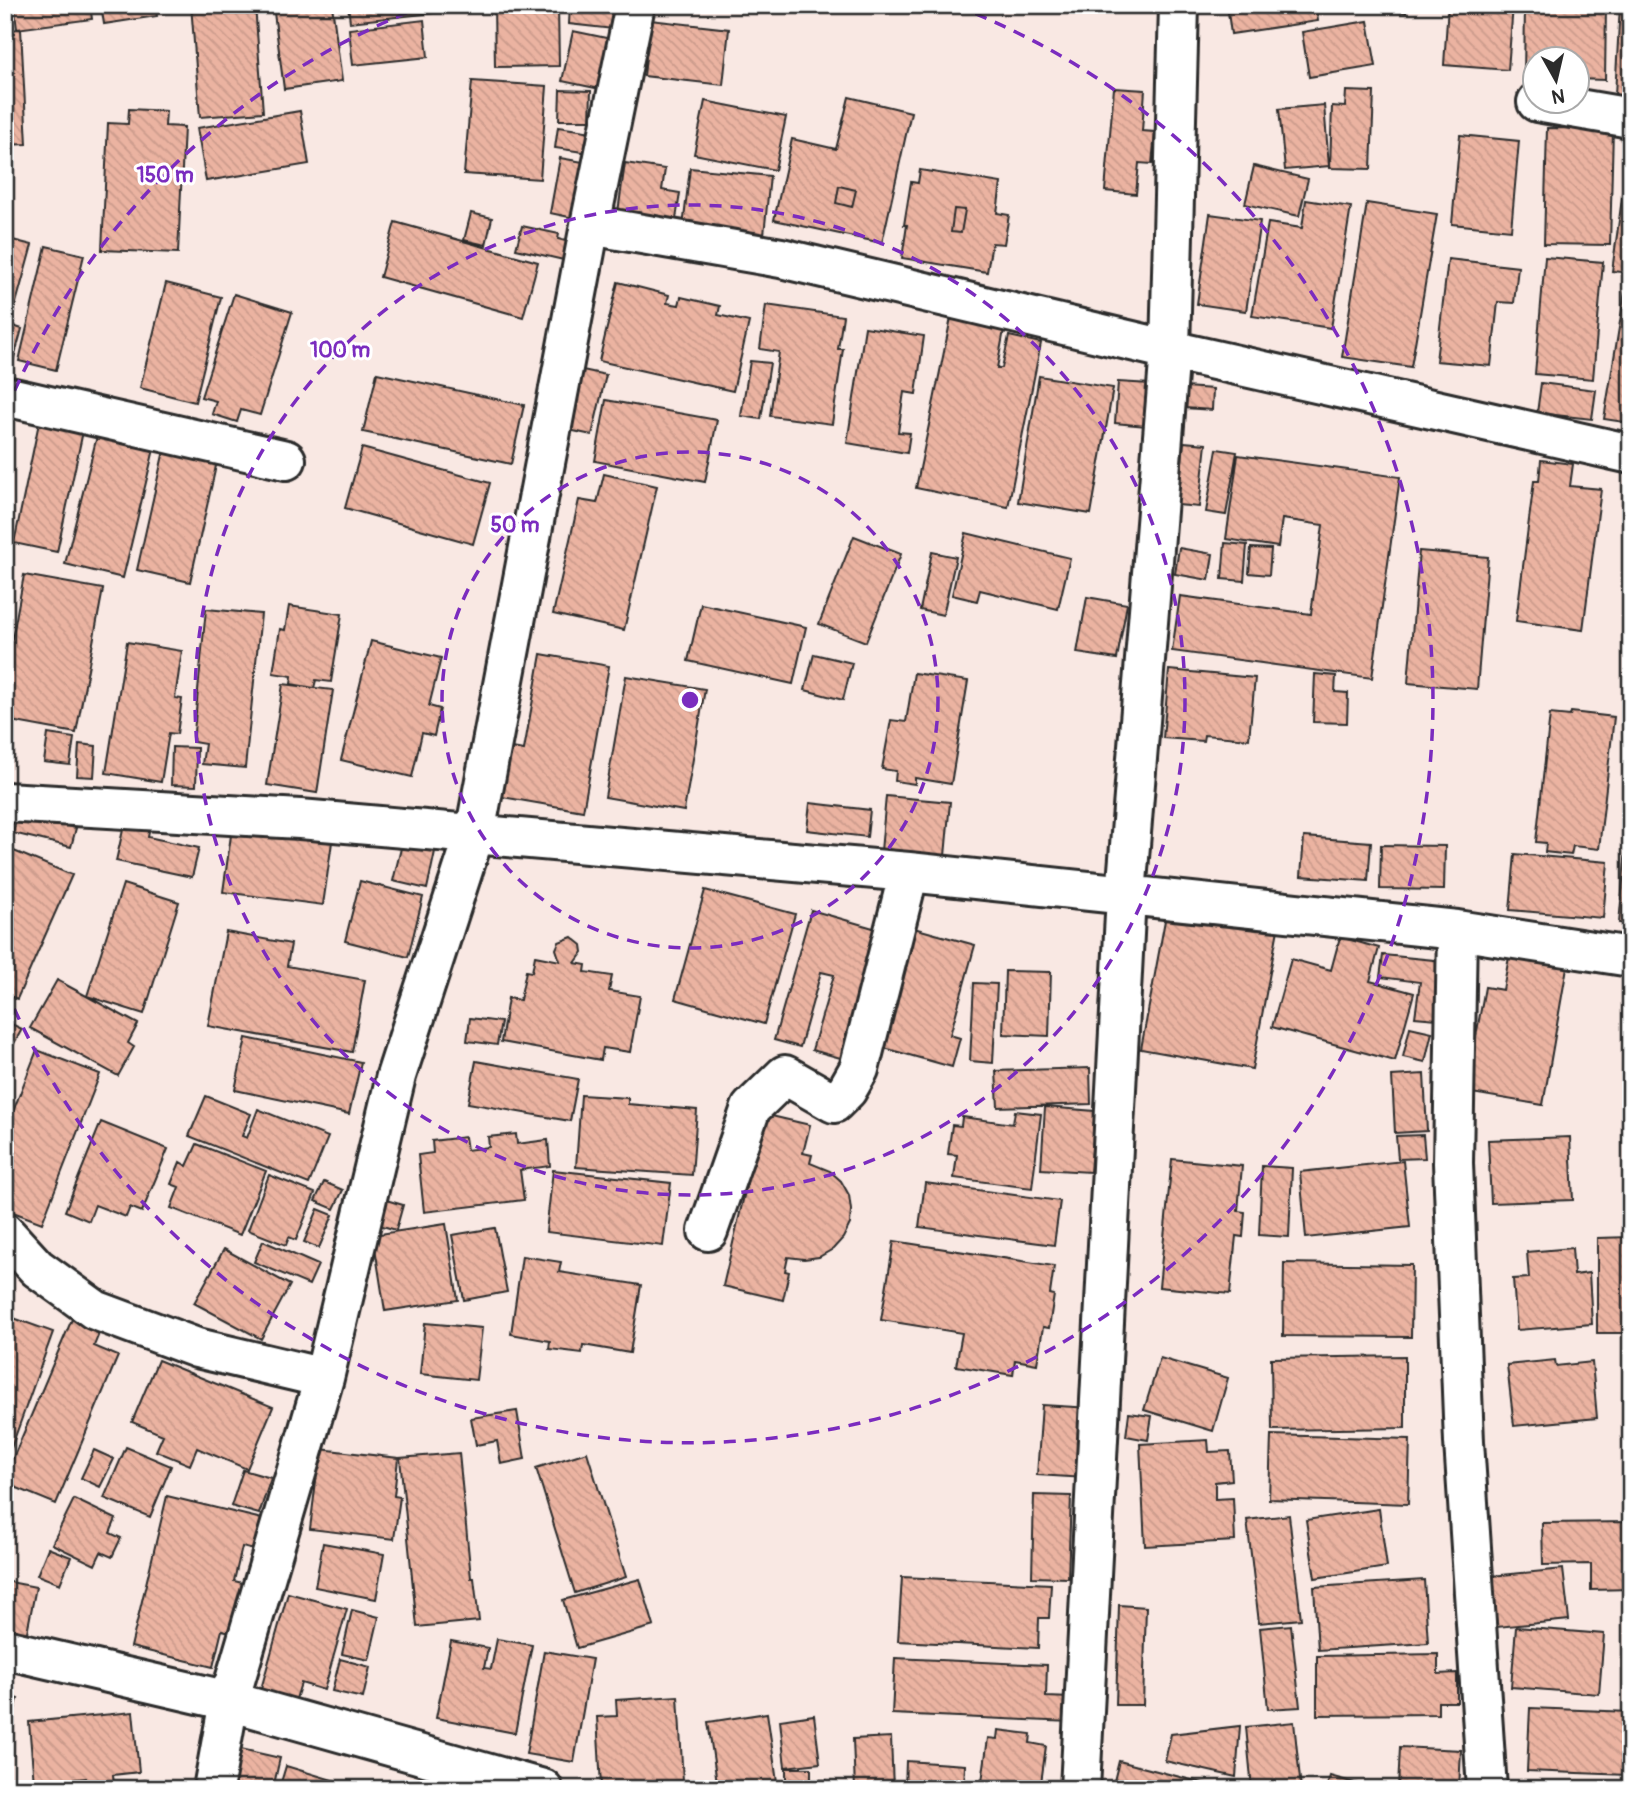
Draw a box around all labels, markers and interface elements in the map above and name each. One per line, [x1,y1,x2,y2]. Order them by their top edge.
north arrow [1520,46,1590,116]
text: N [1550,83,1566,109]
text: 150 m [136,162,194,189]
text: 100 m [310,337,370,364]
text: 50 m [491,512,540,539]
centre of rings [678,688,702,712]

